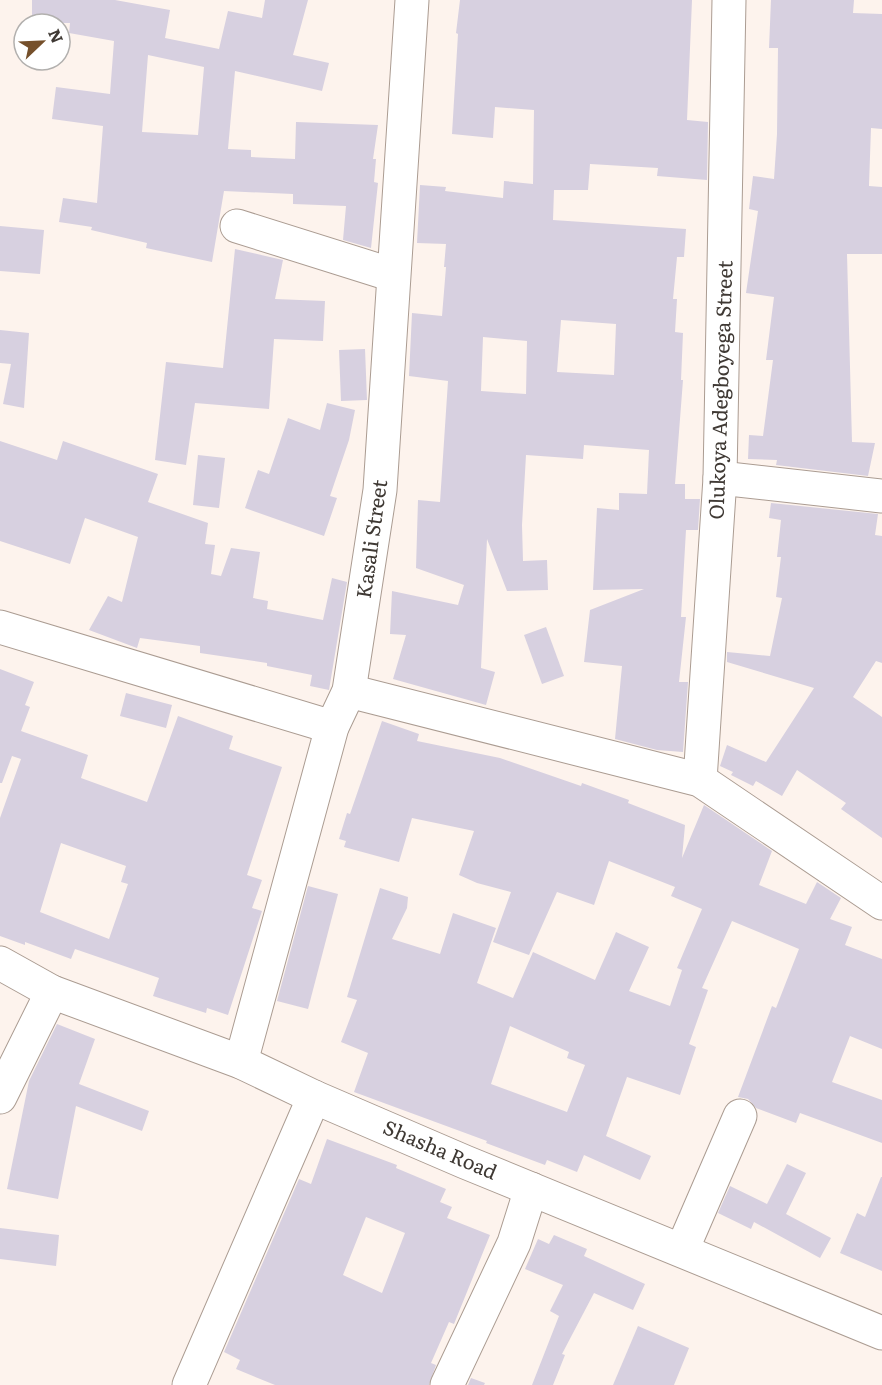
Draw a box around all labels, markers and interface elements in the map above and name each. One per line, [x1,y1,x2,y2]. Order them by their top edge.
north arrow [12,12,72,72]
text: N [43,25,70,47]
street label: Olukoya Adegboyega Street [699,260,739,520]
street label: Kasali Street [347,477,393,600]
street label: Shasha Road [379,1111,503,1186]

